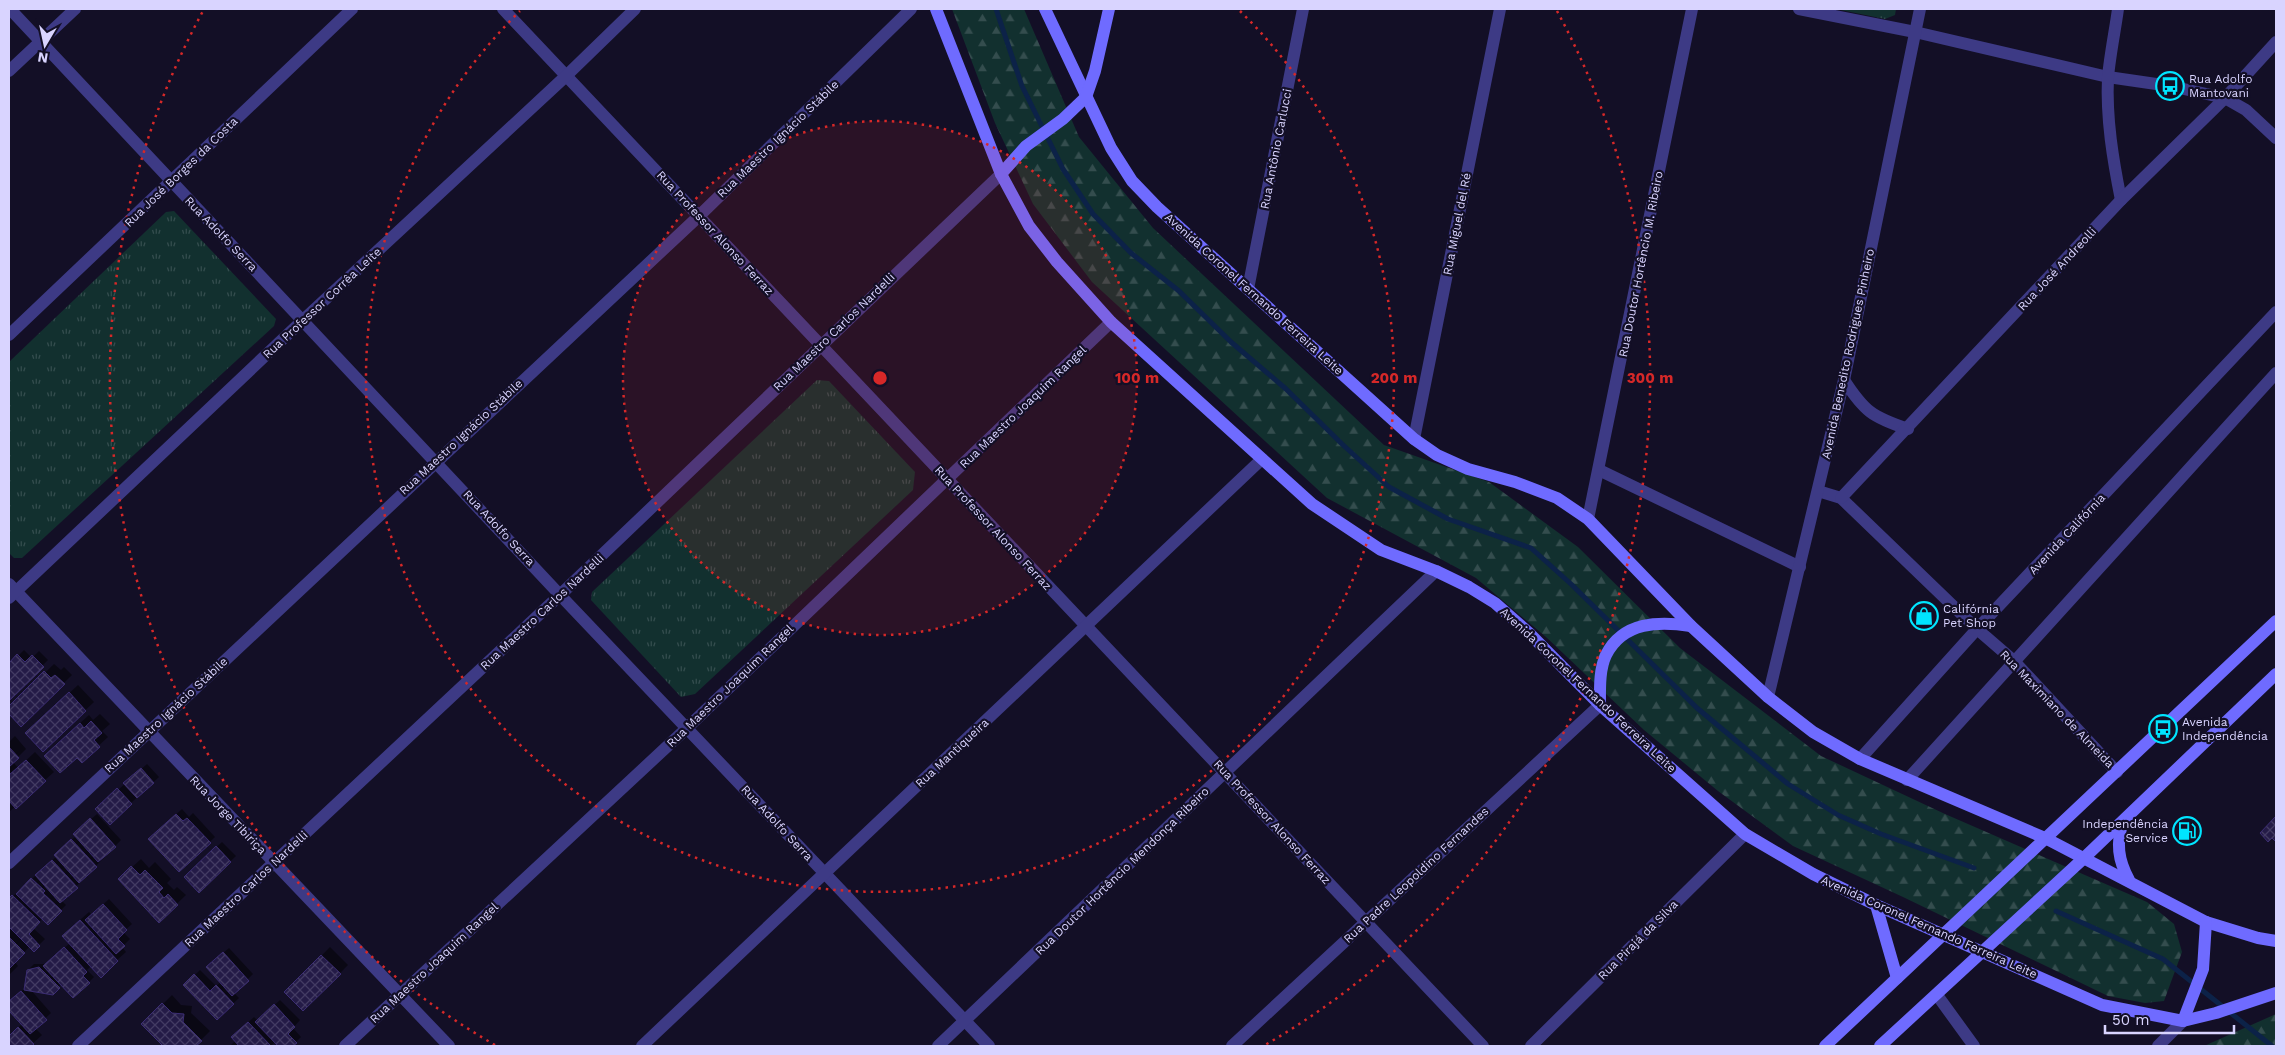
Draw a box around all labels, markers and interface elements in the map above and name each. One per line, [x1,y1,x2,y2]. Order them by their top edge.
north arrow [20,20,70,70]
text: N [37,49,49,67]
bus stop icon: Rua Adolfo Mantovani [2155,71,2185,101]
place label: Rua Adolfo Mantovani [2189,72,2252,100]
street label: Rua Maestro Ignácio Stábile [714,77,842,201]
street label: Rua Antônio Carlucci [1257,88,1295,210]
street label: Rua José Borges da Costa [122,114,241,230]
street label: Rua Professor Alonso Ferraz [654,168,776,298]
street label: Rua Doutor Hortêncio M. Ribeiro [1616,170,1666,358]
street label: Rua Miguel del Ré [1440,172,1474,276]
street label: Rua Adolfo Serra [182,194,260,274]
street label: Avenida Coronel Fernando Ferreira Leite [1162,210,1346,378]
street label: Rua José Andreolli [2015,225,2099,313]
street label: Rua Professor Corrêa Leite [260,244,384,362]
street label: Avenida Benedito Rodrigues Pinheiro [1819,248,1877,460]
street label: Rua Maestro Carlos Nardelli [770,270,898,394]
street label: Rua Maestro Joaquim Rangel [957,343,1089,471]
centre of rings [871,369,889,387]
text: 100 m [1115,369,1159,387]
text: 200 m [1371,369,1417,387]
text: 300 m [1627,369,1673,387]
street label: Rua Maestro Ignácio Stábile [397,376,525,498]
street label: Rua Professor Alonso Ferraz [932,463,1054,593]
street label: Rua Adolfo Serra [460,487,538,569]
street label: Avenida Califórnia [2026,491,2108,577]
street label: Rua Maestro Carlos Nardelli [477,551,607,673]
shop icon: Califórnia Pet Shop [1909,601,1939,631]
place label: Califórnia Pet Shop [1943,602,1999,630]
street label: Avenida Coronel Fernando Ferreira Leite [1497,605,1679,775]
street label: Rua Maestro Joaquim Rangel [664,622,796,750]
street label: Rua Maximiano de Almeida [1997,647,2117,771]
street label: Rua Maestro Ignácio Stábile [102,654,230,776]
bus stop icon: Avenida Independência [2148,714,2178,744]
street label: Rua Mantiqueira [912,715,992,791]
place label: Avenida Independência [2182,715,2268,743]
street label: Rua Professor Alonso Ferraz [1211,757,1333,887]
street label: Rua Jorge Tibiriça [187,773,269,857]
street label: Rua Adolfo Serra [738,782,816,864]
street label: Rua Doutor Hortêncio Mendonça Ribeiro [1032,784,1212,958]
street label: Rua Padre Leopoldino Fernandes [1341,804,1491,946]
fuel station icon: Independência Service [2172,816,2202,846]
place label: Independência Service [2082,817,2168,845]
street label: Rua Maestro Carlos Nardelli [181,828,311,950]
street label: Avenida Coronel Fernando Ferreira Leite [1819,873,2039,981]
street label: Rua Pirajá da Silva [1595,897,1681,983]
street label: Rua Maestro Joaquim Rangel [367,900,501,1026]
scale bar [2105,1002,2234,1034]
text: 50 m [2112,1011,2149,1029]

